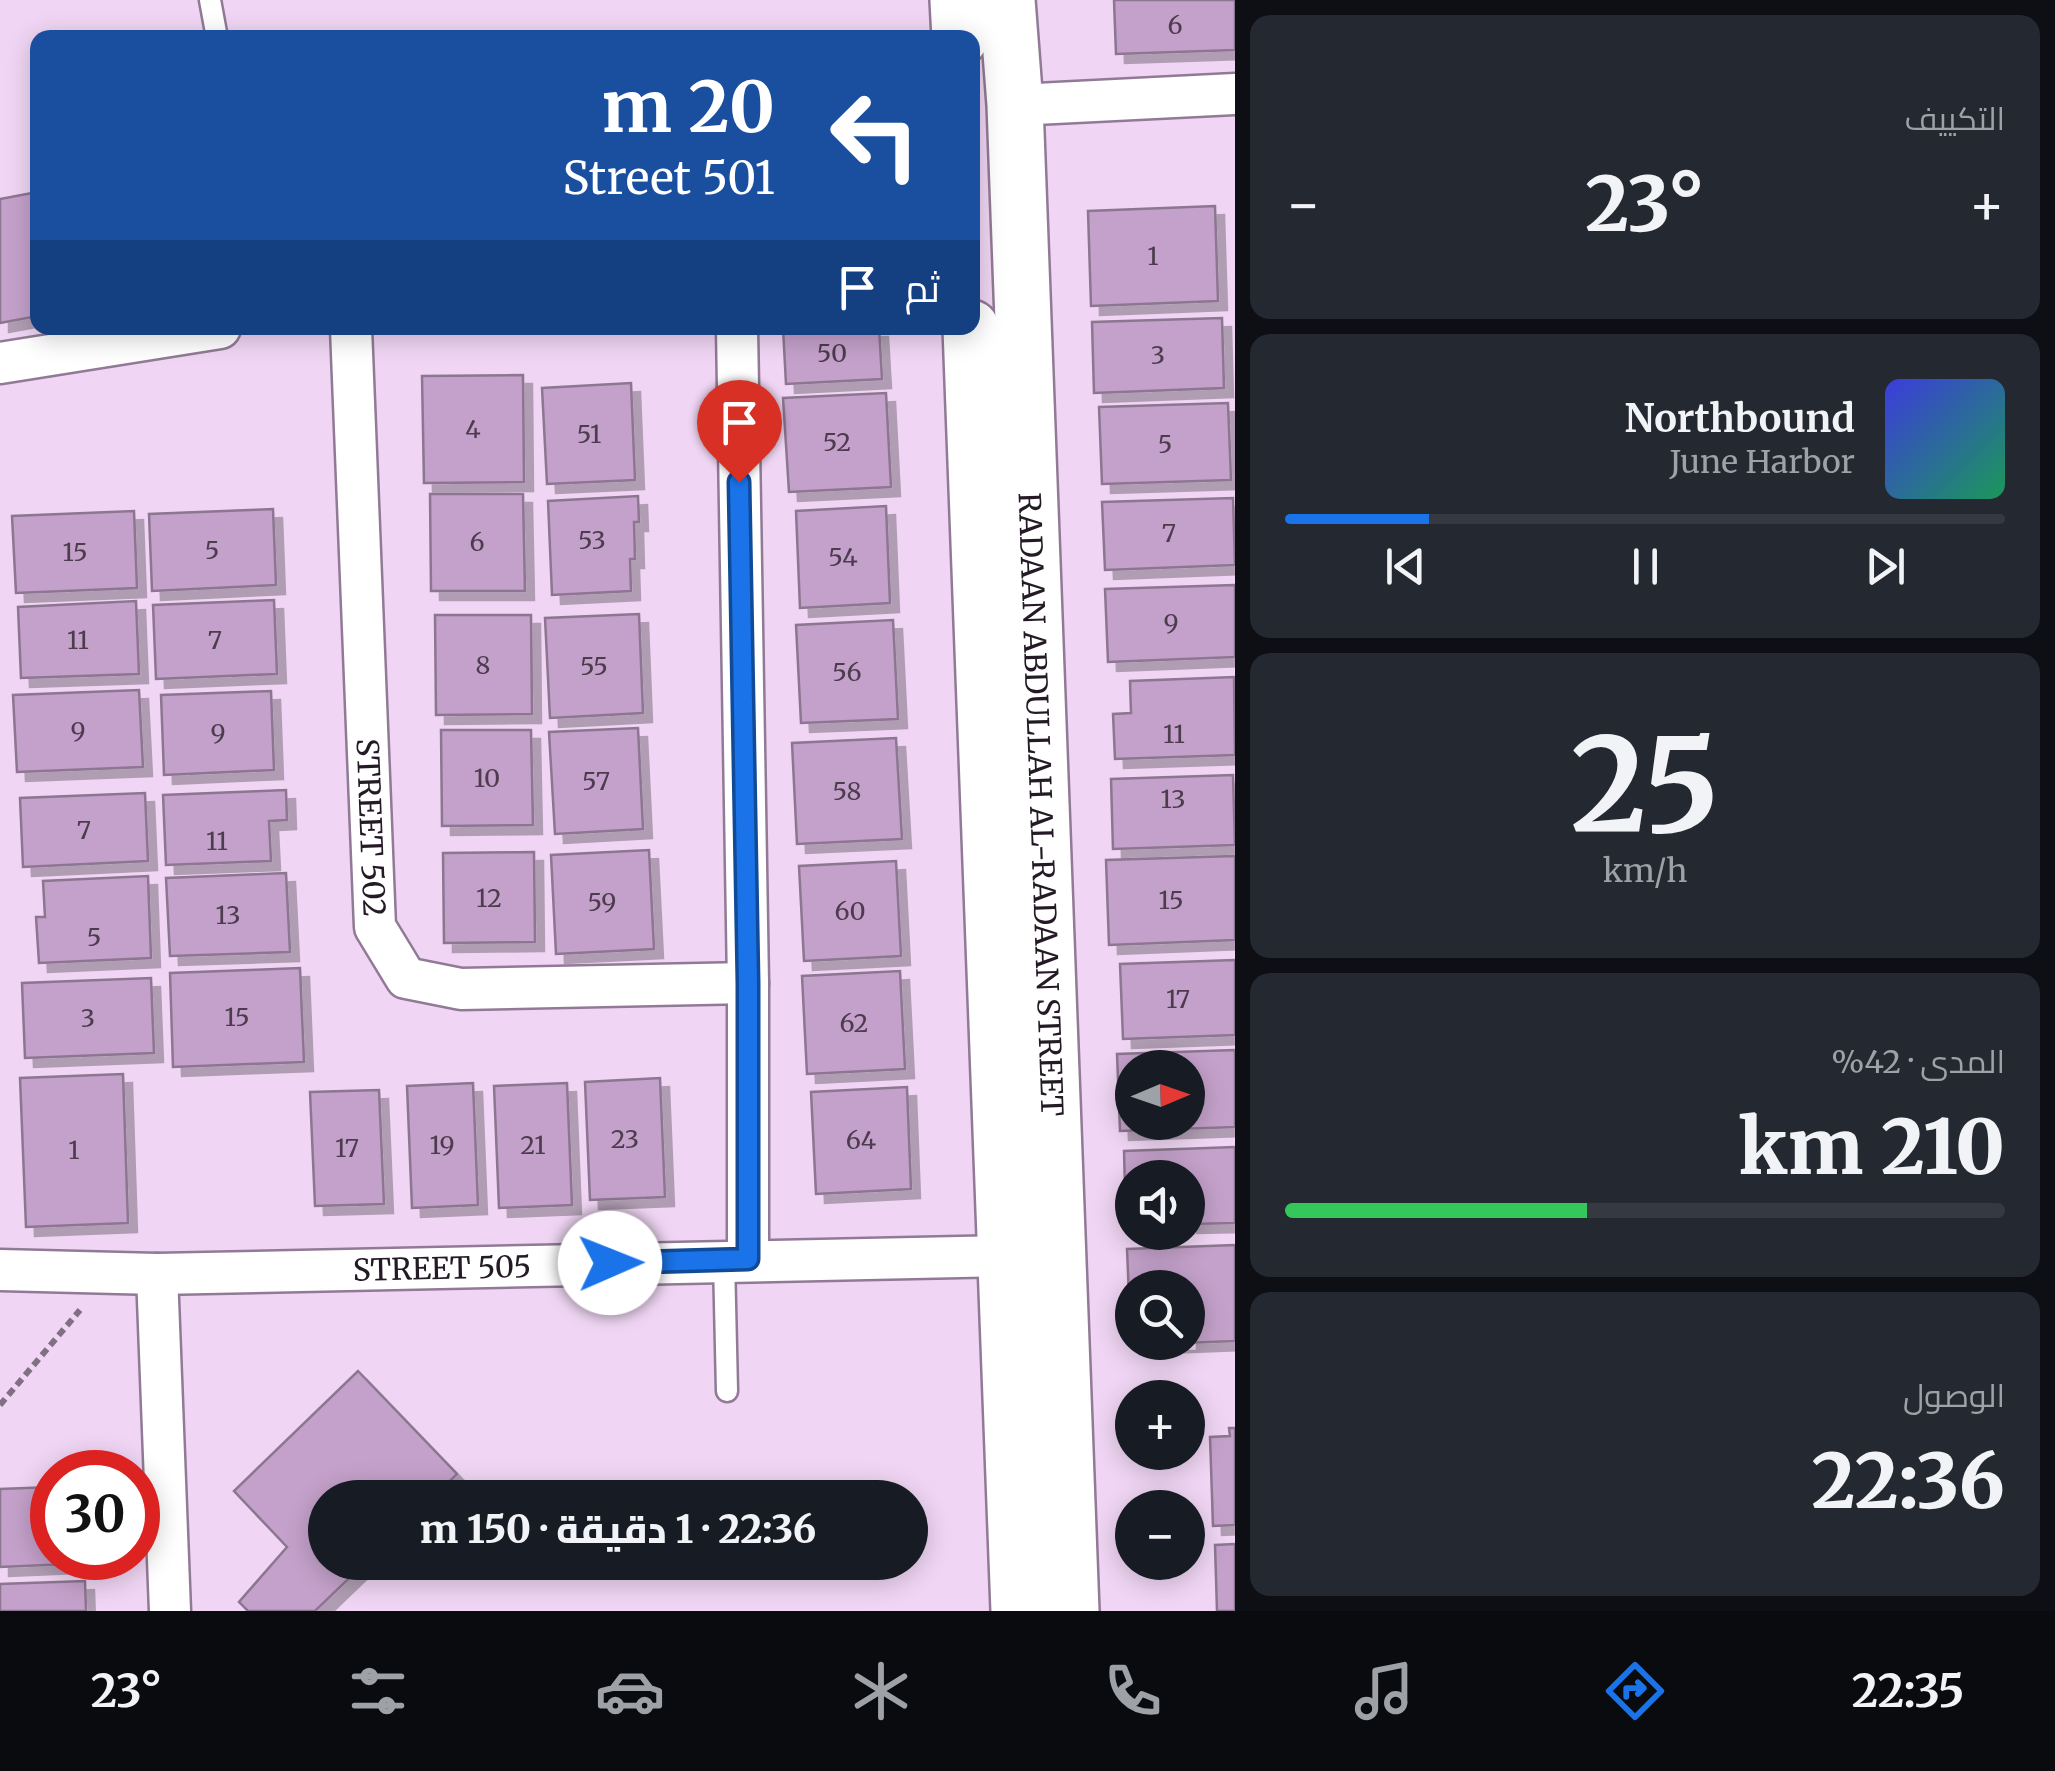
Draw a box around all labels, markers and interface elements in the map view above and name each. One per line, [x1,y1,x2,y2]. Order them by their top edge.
house number: 6 [1167,9,1183,41]
text: 20 m [601,63,775,151]
icon: left [810,70,940,200]
text: التكييف [1905,99,2005,139]
text: Street 501 [562,150,775,206]
text: 23° [1585,157,1705,251]
text: − [1285,170,1322,239]
text: + [1968,170,2005,239]
house number: 1 [1147,240,1159,272]
icon: arrive [830,260,885,315]
text: ثم [905,265,940,312]
house number: 50 [817,337,847,369]
house number: 3 [1151,339,1165,371]
pin [697,380,782,483]
icon: arrive [712,395,767,450]
text: Northbound [1625,395,1855,442]
house number: 4 [465,413,481,445]
house number: 51 [577,418,601,450]
house number: 52 [823,426,851,458]
house number: 5 [1158,428,1172,460]
text: June Harbor [1669,442,1855,482]
street label: RADAAN ABDULLAH AL-RADAAN STREET [1010,492,1072,1117]
house number: 7 [1162,517,1176,549]
house number: 53 [578,524,606,556]
house number: 6 [469,526,485,558]
house number: 5 [205,534,219,566]
house number: 15 [62,536,88,568]
icon: previous [1378,539,1433,594]
icon: pause [1618,539,1673,594]
icon: next [1858,539,1913,594]
house number: 54 [828,541,858,573]
house number: 9 [1163,607,1179,639]
house number: 11 [67,624,89,656]
house number: 7 [208,624,222,656]
house number: 8 [476,649,490,681]
house number: 55 [580,650,608,682]
house number: 56 [832,656,862,688]
text: 25 [1570,704,1720,867]
house number: 9 [70,715,86,747]
house number: 9 [210,717,226,749]
house number: 11 [1163,718,1185,750]
street label: STREET 502 [348,738,394,918]
house number: 10 [474,762,500,794]
house number: 57 [582,765,610,797]
house number: 58 [833,775,861,807]
house number: 13 [1161,783,1185,815]
house number: 7 [77,814,91,846]
house number: 11 [206,825,228,857]
text: km/h [1603,851,1687,891]
house number: 12 [476,882,502,914]
house number: 15 [1158,884,1184,916]
house number: 59 [588,886,616,918]
house number: 60 [834,895,866,927]
house number: 13 [216,899,240,931]
house number: 5 [87,921,101,953]
house number: 17 [1166,983,1190,1015]
house number: 15 [224,1001,250,1033]
house number: 3 [81,1002,95,1034]
house number: 62 [840,1007,868,1039]
text: المدى · 42% [1831,1042,2005,1082]
north arrow [1115,1050,1205,1140]
map controls [1115,1050,1205,1580]
text: 210 km [1738,1100,2005,1194]
house number: 23 [611,1123,639,1155]
house number: 64 [846,1124,876,1156]
house number: 19 [429,1129,455,1161]
house number: 21 [520,1129,546,1161]
house number: 17 [335,1132,359,1164]
house number: 1 [68,1134,80,1166]
button: sound [1115,1160,1205,1250]
position arrow [558,1211,662,1315]
street label: STREET 505 [352,1247,531,1289]
button: search [1115,1270,1205,1360]
text: الوصول [1903,1376,2005,1416]
button: + [1115,1380,1205,1470]
text: 22:36 [1811,1434,2005,1528]
speed limit sign: 30 [30,1450,160,1580]
button: − [1115,1490,1205,1580]
text: 22:36 · 1 دقيقة · 150 m [420,1506,816,1553]
icon: filters [343,1656,413,1726]
icon: car [595,1656,665,1726]
icon: climate [846,1656,916,1726]
icon: phone [1098,1656,1168,1726]
icon: music [1349,1656,1419,1726]
icon: directions [1600,1656,1670,1726]
text: 23° [91,1663,162,1719]
text: 22:35 [1852,1663,1964,1719]

